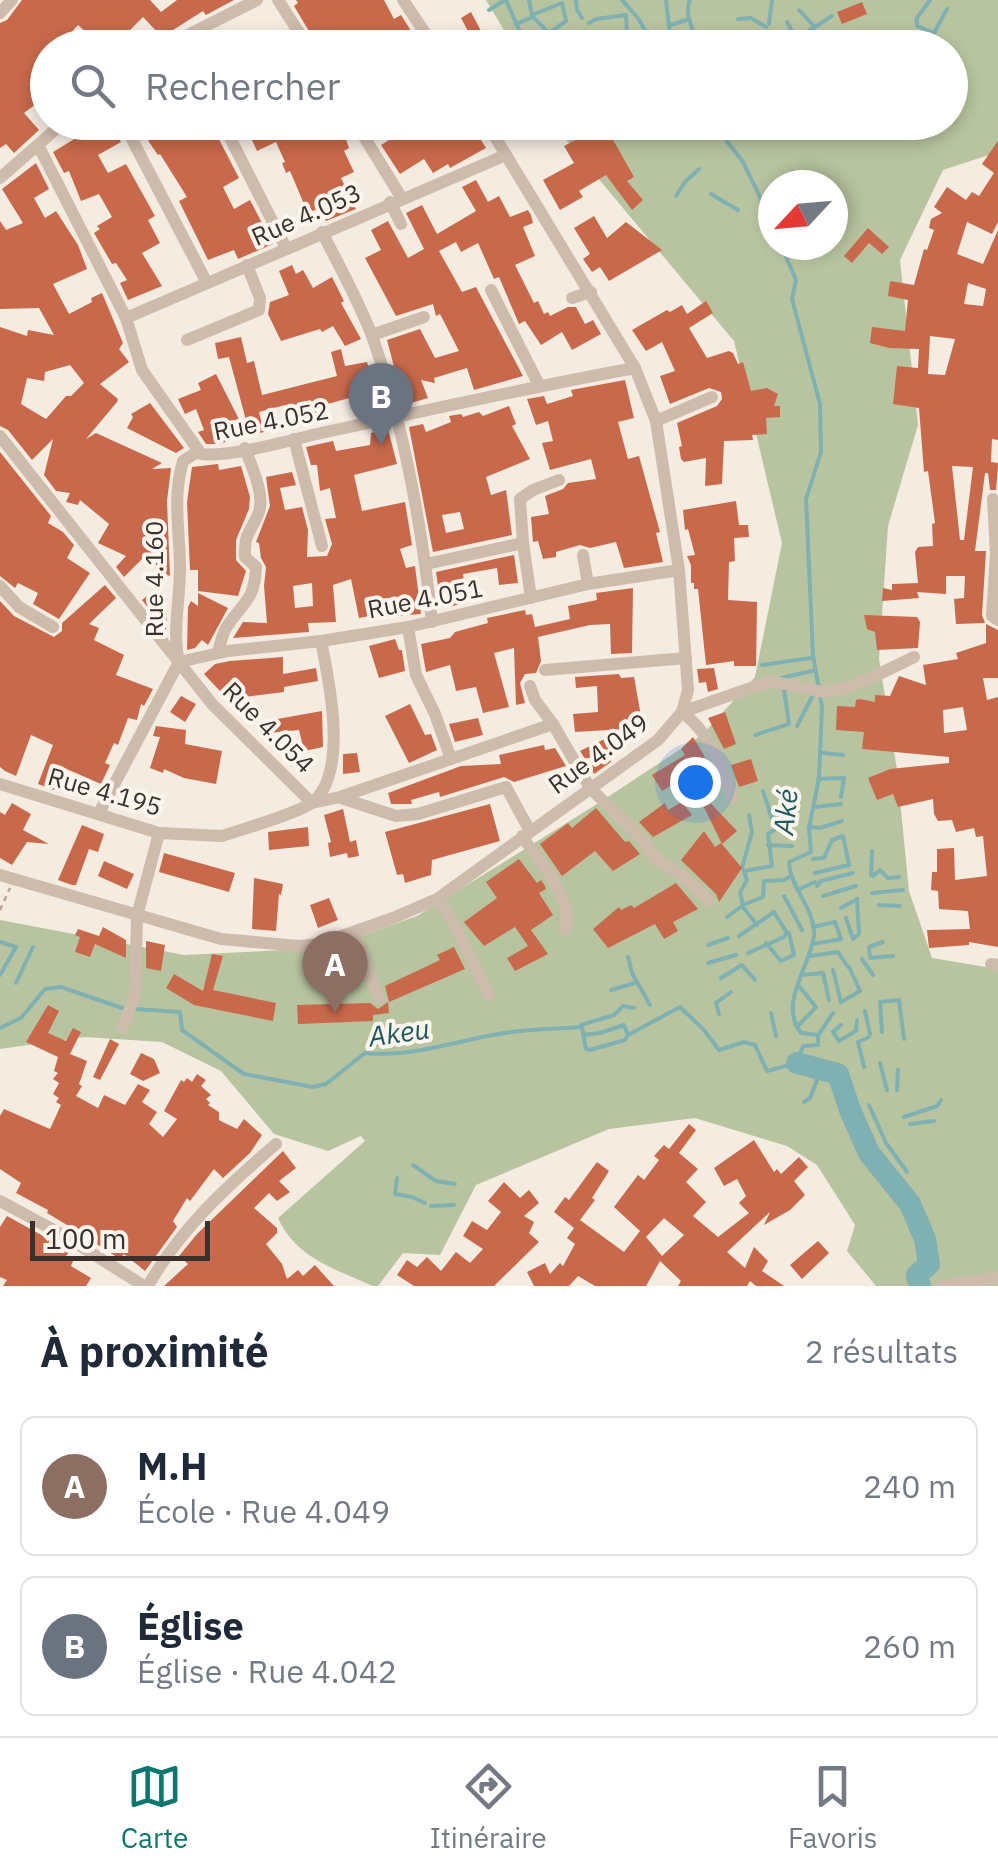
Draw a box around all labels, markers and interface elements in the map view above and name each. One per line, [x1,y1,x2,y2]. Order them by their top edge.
search box [30,30,968,140]
icon: search [65,58,120,113]
text: Rechercher [145,61,340,110]
north arrow [758,170,848,260]
street label: Rue 4.053 [246,175,366,253]
pin: B [348,362,414,445]
street label: Rue 4.052 [211,393,331,447]
street label: Rue 4.160 [137,521,170,637]
street label: Rue 4.051 [365,571,485,625]
street label: Rue 4.054 [216,674,322,780]
street label: Rue 4.049 [541,705,655,801]
your location [670,757,721,808]
street label: Rue 4.195 [44,759,166,823]
water label: Aké [764,787,806,838]
pin: A [302,930,368,1013]
water label: Akeu [365,1009,432,1055]
scale bar [30,1216,210,1260]
text: 100 m [45,1220,126,1257]
text: À proximité [40,1324,269,1379]
text: 2 résultats [805,1330,958,1372]
text: M.H [137,1441,207,1490]
text: A [64,1465,85,1507]
text: 240 m [863,1465,956,1507]
text: École · Rue 4.049 [137,1490,390,1532]
text: Église [137,1601,244,1650]
text: B [64,1625,85,1667]
text: 260 m [863,1625,956,1667]
text: Église · Rue 4.042 [137,1650,397,1692]
tab: Carte [121,1759,188,1856]
tab: Itinéraire [430,1759,547,1856]
tab: Favoris [788,1759,877,1856]

